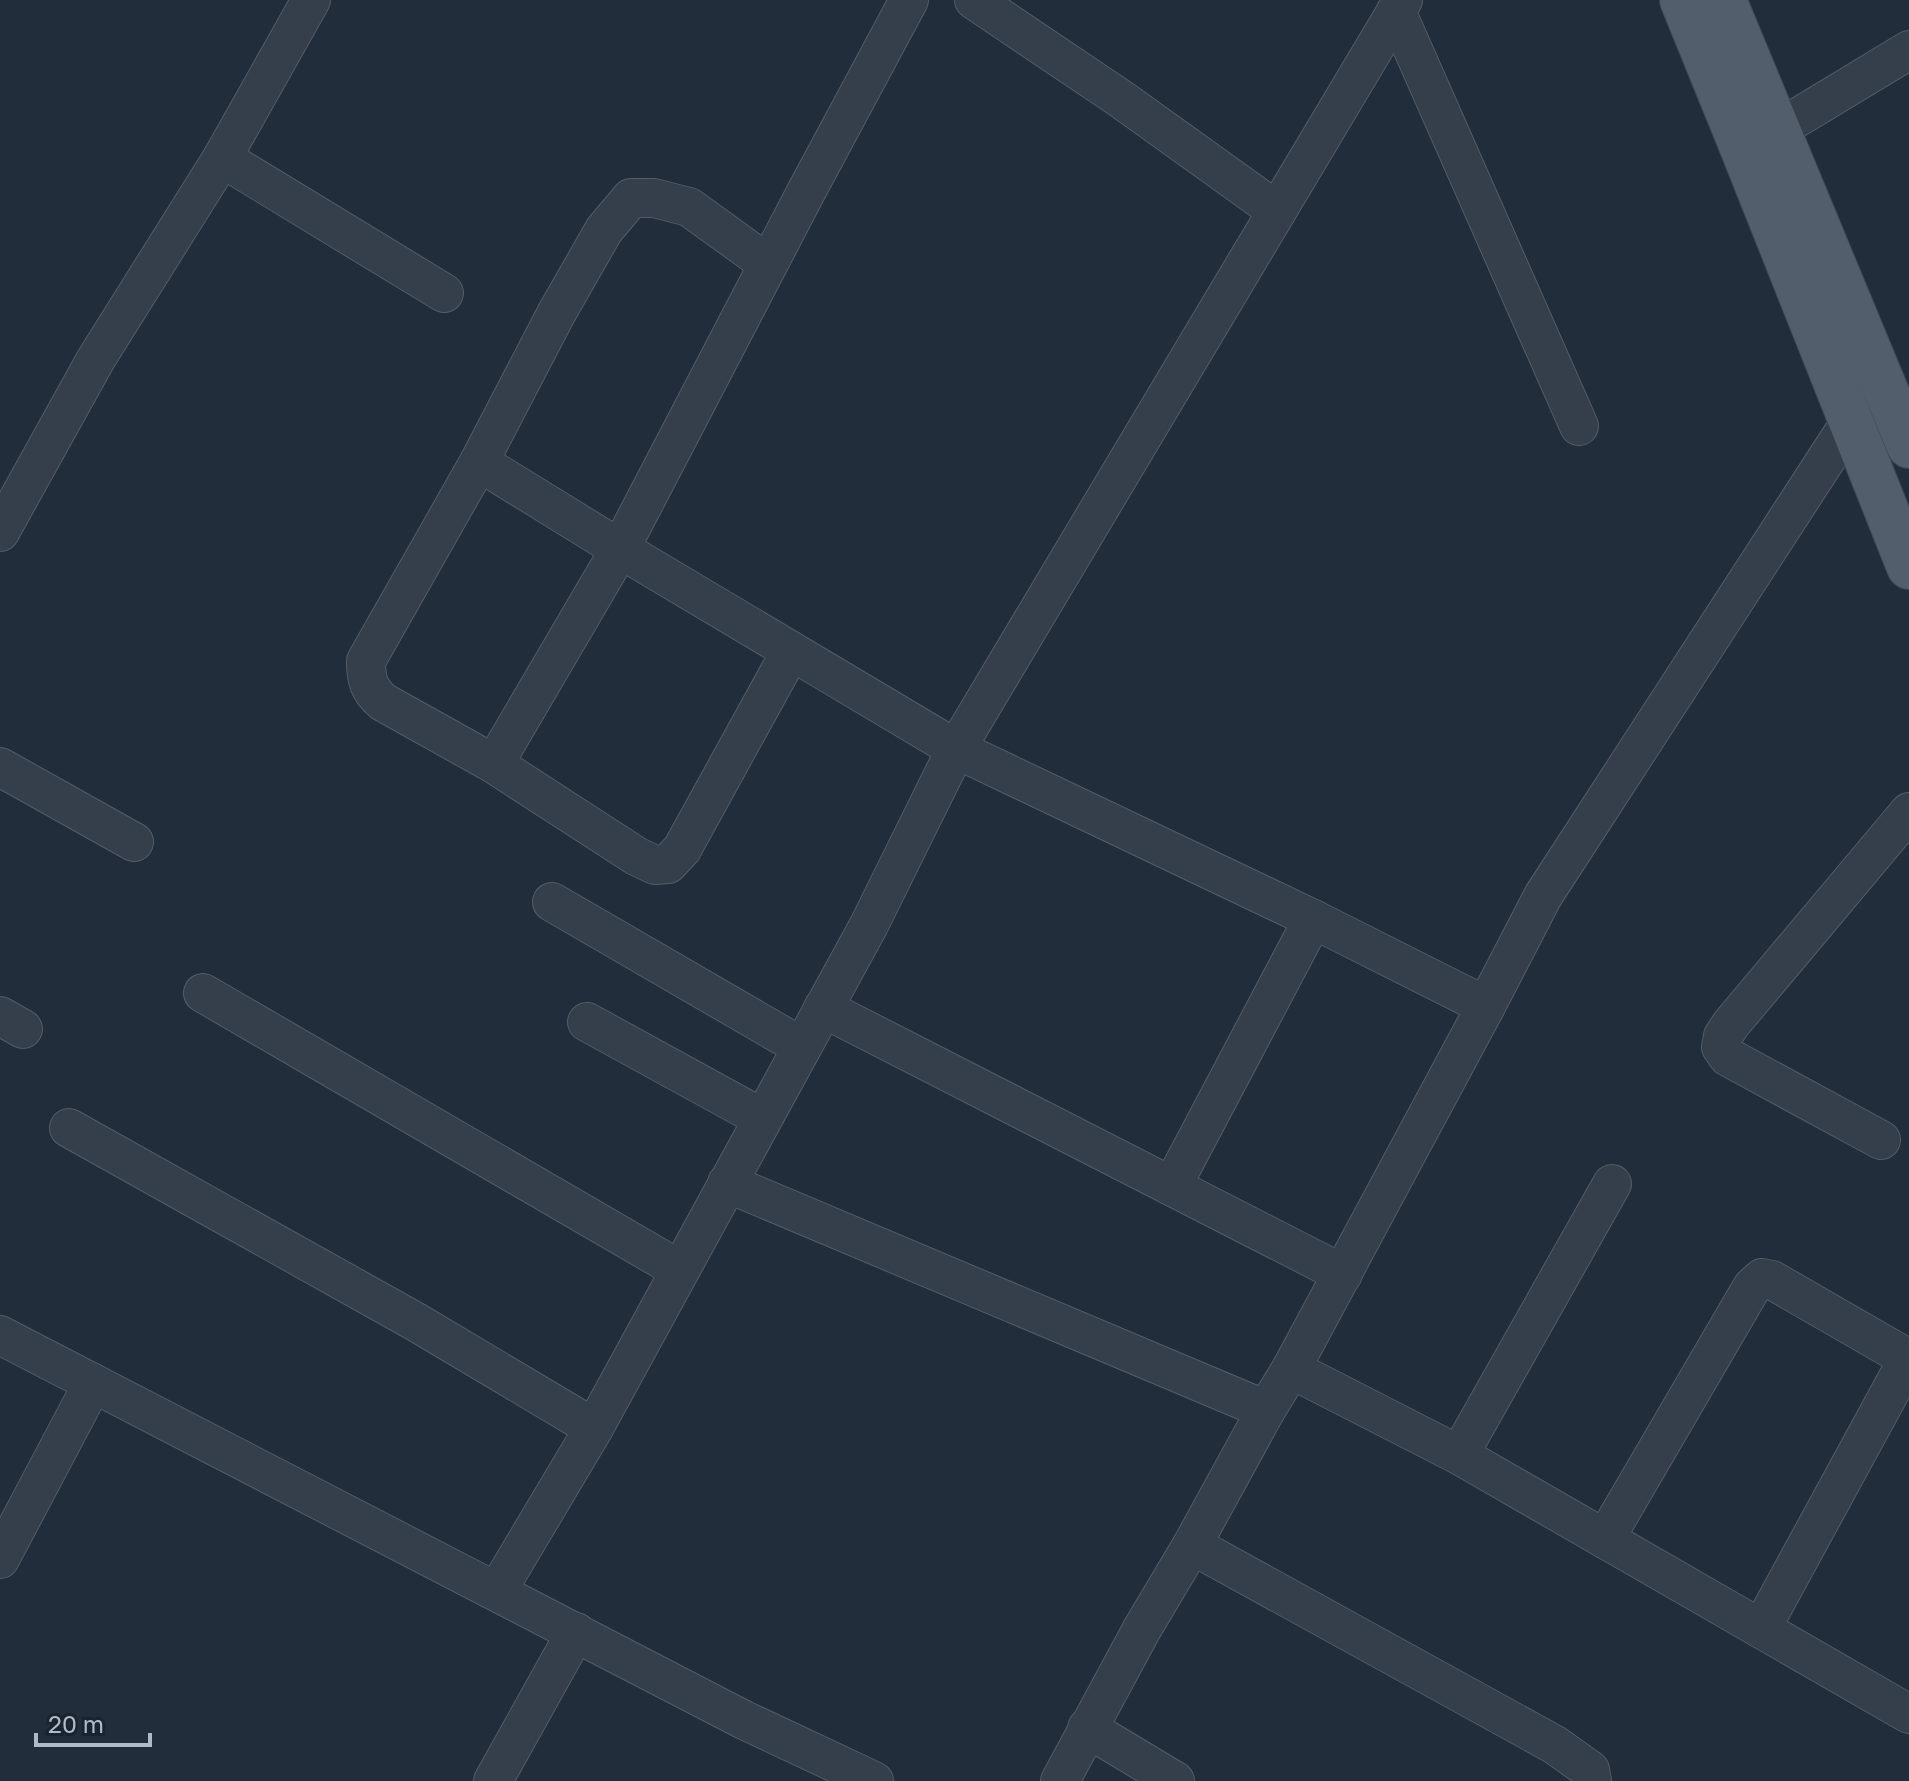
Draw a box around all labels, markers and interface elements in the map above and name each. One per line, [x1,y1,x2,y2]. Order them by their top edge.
scale bar [36,1697,150,1747]
text: 20 m [48,1709,104,1738]

